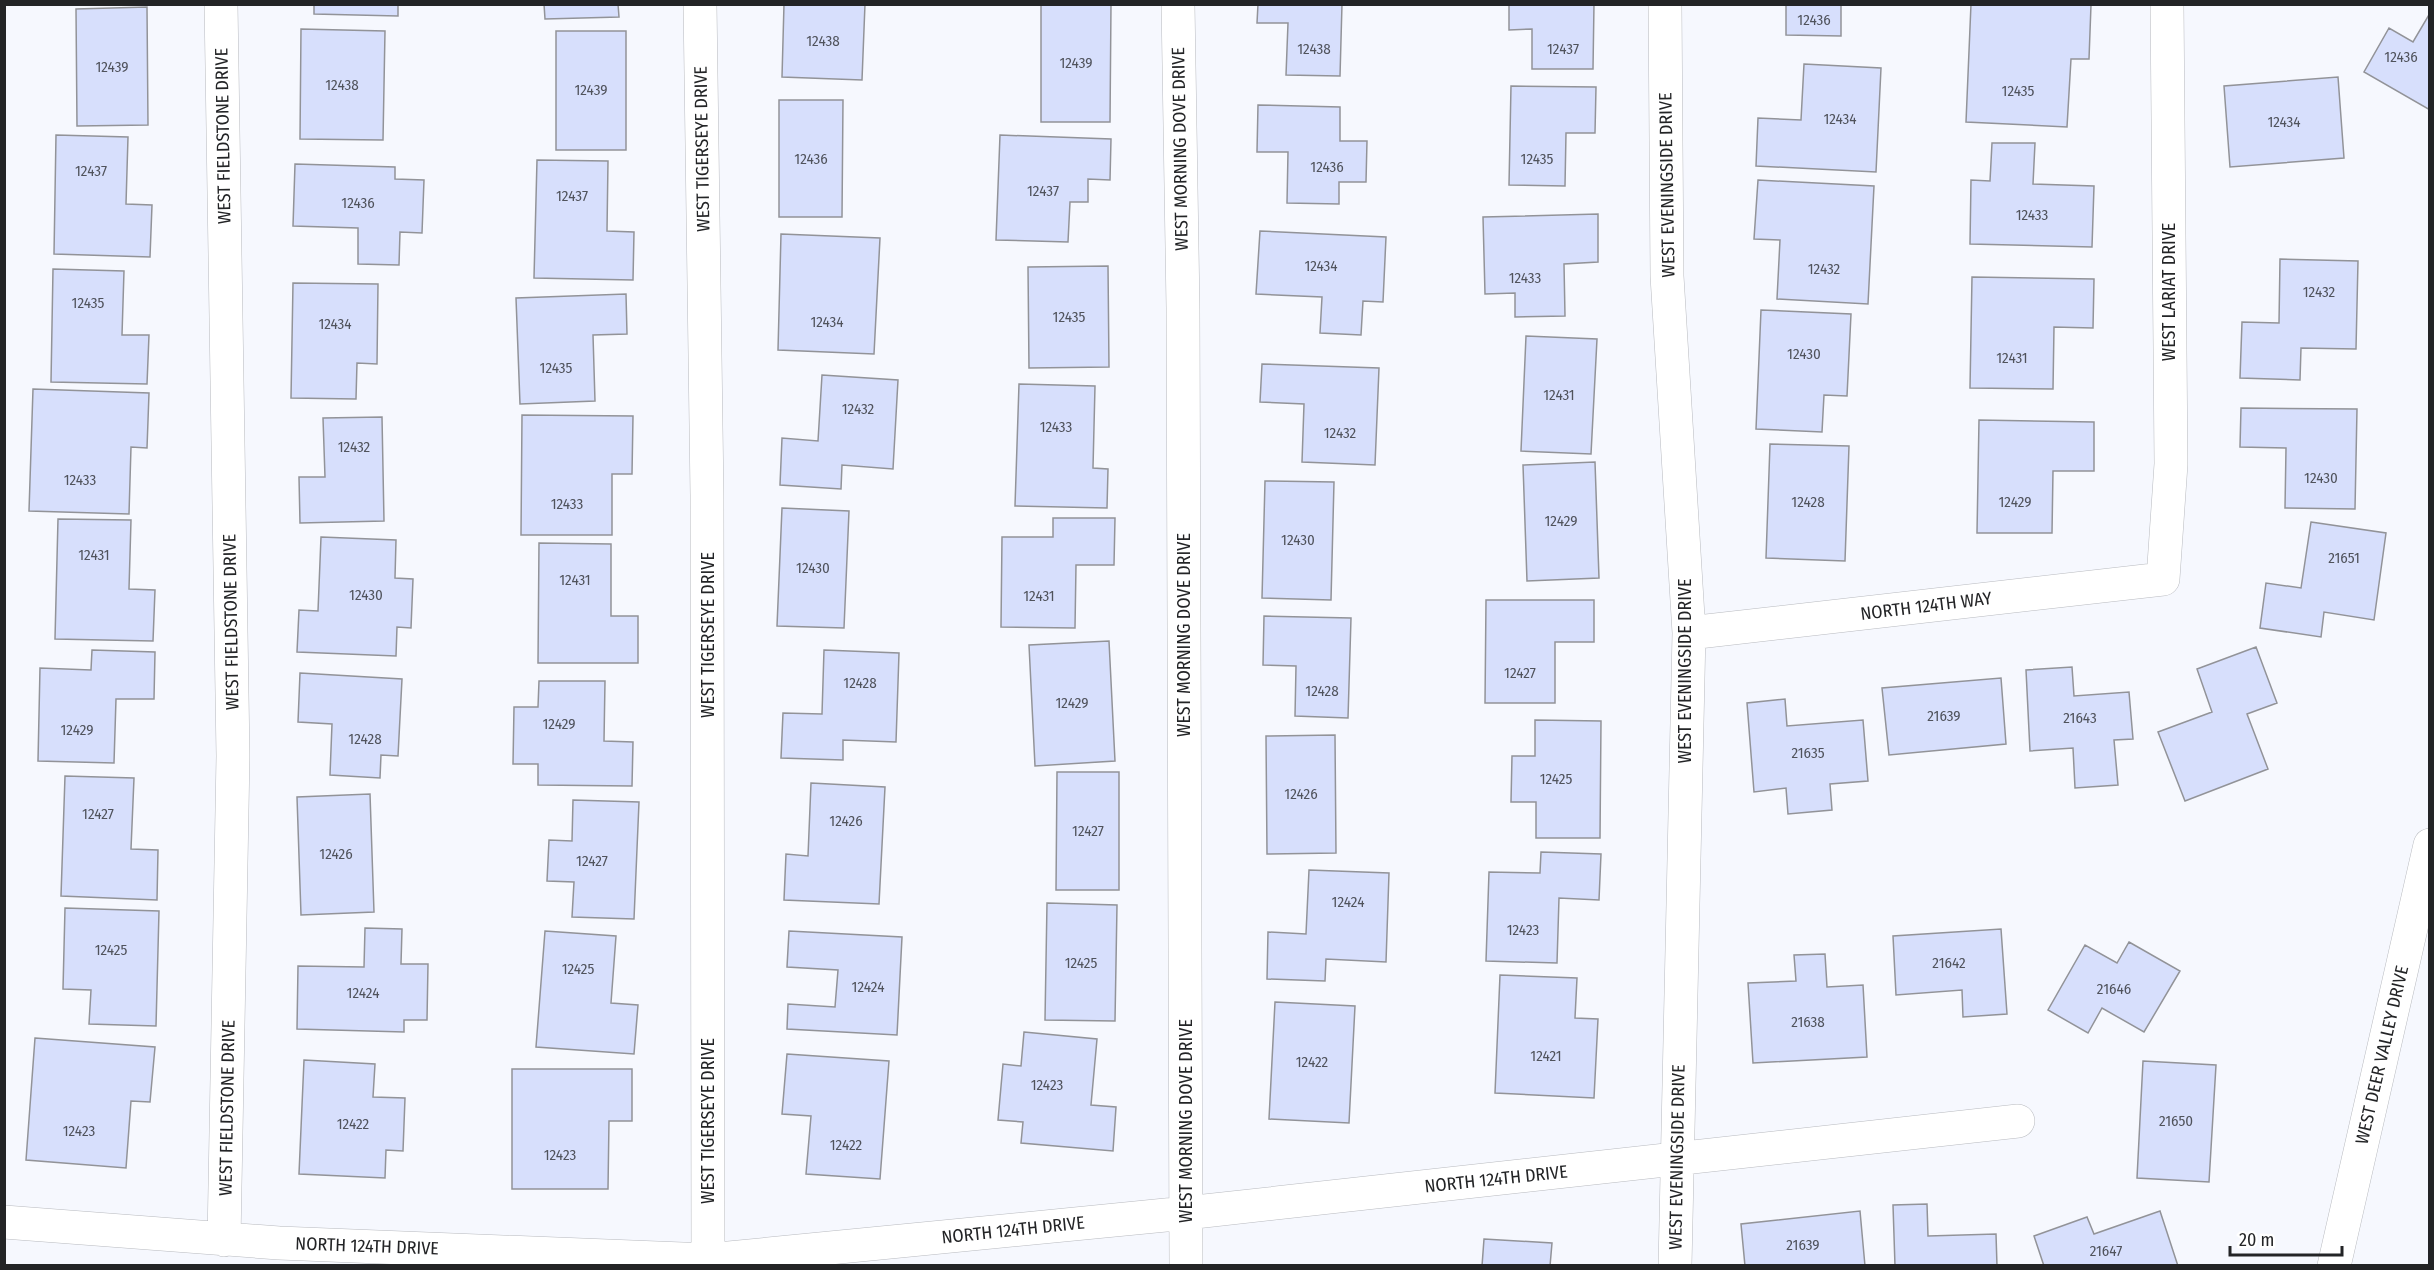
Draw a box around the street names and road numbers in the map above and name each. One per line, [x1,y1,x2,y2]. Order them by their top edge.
street label: WEST MORNING DOVE DRIVE [1167,47,1193,251]
street label: WEST FIELDSTONE DRIVE [210,48,236,224]
street label: WEST TIGERSEYE DRIVE [690,66,714,232]
street label: WEST EVENINGSIDE DRIVE [1654,92,1680,278]
street label: WEST LARIAT DRIVE [2158,223,2180,361]
street label: WEST MORNING DOVE DRIVE [1173,533,1195,737]
street label: WEST FIELDSTONE DRIVE [218,534,244,710]
street label: WEST TIGERSEYE DRIVE [697,552,719,718]
street label: WEST EVENINGSIDE DRIVE [1674,578,1696,764]
street label: NORTH 124TH WAY [1859,587,1993,625]
street label: WEST DEER VALLEY DRIVE [2351,964,2413,1146]
street label: WEST MORNING DOVE DRIVE [1175,1019,1197,1223]
street label: WEST FIELDSTONE DRIVE [214,1020,240,1196]
street label: WEST TIGERSEYE DRIVE [697,1038,719,1204]
street label: WEST EVENINGSIDE DRIVE [1664,1064,1690,1250]
street label: NORTH 124TH DRIVE [1423,1161,1569,1197]
street label: NORTH 124TH DRIVE [940,1212,1086,1248]
street label: NORTH 124TH DRIVE [295,1233,439,1259]

